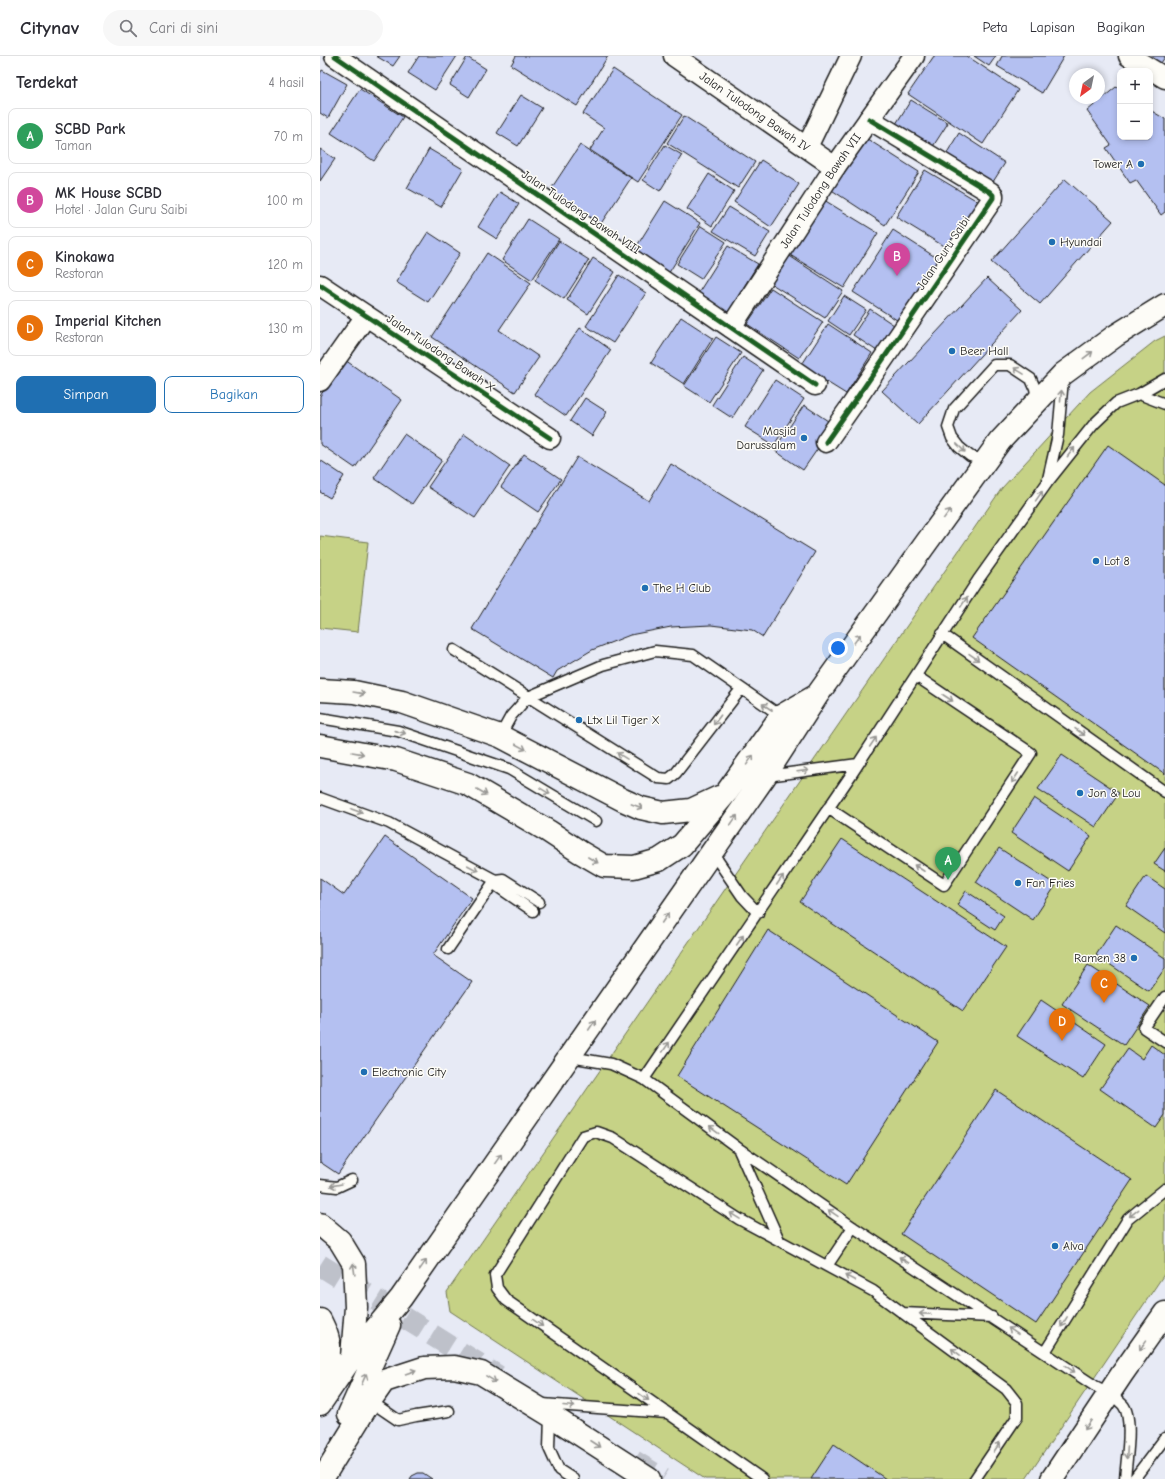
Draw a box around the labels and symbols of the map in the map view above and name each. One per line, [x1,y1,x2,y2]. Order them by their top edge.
north arrow [1069,68,1105,104]
street label: Jalan Tulodong Bawah IV [697,69,813,155]
street label: Jalan Tulodong Bawah VII [777,130,864,251]
place label: Tower A [1093,157,1133,171]
marker: Tower A [1136,159,1146,169]
street label: Jalan Tulodong Bawah VIII [519,167,643,257]
street label: Jalan Guru Saibi [913,214,973,292]
place label: Hyundai [1060,235,1102,249]
marker: Hyundai [1047,237,1057,247]
pin: B [884,243,910,276]
street label: Jalan Tulodong Bawah X [384,312,498,394]
place label: Beer Hall [960,344,1008,358]
marker: Beer Hall [947,346,957,356]
one-way arrow [1083,351,1094,360]
one-way arrow [1013,366,1025,374]
one-way arrow [1058,390,1065,403]
place label: Masjid Darussalam [736,424,796,452]
marker: Masjid Darussalam [799,433,809,443]
one-way arrow [957,443,966,453]
one-way arrow [1067,447,1076,458]
one-way arrow [1035,490,1043,501]
one-way arrow [943,509,951,520]
place label: Lot 8 [1104,554,1130,568]
marker: Lot 8 [1091,556,1101,566]
place label: The H Club [653,581,711,595]
marker: The H Club [640,583,650,593]
one-way arrow [960,597,968,608]
one-way arrow [853,634,861,645]
your location [828,638,848,658]
one-way arrow [968,653,979,661]
one-way arrow [352,689,365,697]
one-way arrow [942,694,953,702]
one-way arrow [761,702,773,710]
place label: Ltx Lil Tiger X [587,713,660,727]
one-way arrow [713,714,721,725]
marker: Ltx Lil Tiger X [574,715,584,725]
one-way arrow [393,728,406,736]
one-way arrow [1074,728,1085,736]
one-way arrow [868,737,877,748]
one-way arrow [515,744,527,752]
one-way arrow [351,749,364,757]
one-way arrow [616,751,628,759]
one-way arrow [746,755,754,766]
one-way arrow [796,767,809,775]
one-way arrow [1011,772,1019,783]
place label: Jon & Lou [1088,786,1141,800]
one-way arrow [539,787,551,795]
one-way arrow [476,788,488,796]
marker: Jon & Lou [1075,788,1085,798]
one-way arrow [631,803,644,810]
one-way arrow [350,808,362,816]
one-way arrow [730,815,738,826]
pin: A [935,847,961,880]
one-way arrow [586,856,598,864]
one-way arrow [914,864,925,872]
one-way arrow [467,865,479,872]
one-way arrow [776,875,784,886]
place label: Fan Fries [1026,876,1075,890]
marker: Fan Fries [1013,878,1023,888]
one-way arrow [661,912,669,923]
one-way arrow [736,934,744,945]
place label: Ramen 38 [1074,951,1126,965]
marker: Ramen 38 [1129,953,1139,963]
pin: C [1091,970,1117,1003]
pin: D [1049,1008,1075,1041]
one-way arrow [588,1020,596,1031]
one-way arrow [663,1041,671,1053]
place label: Electronic City [372,1065,447,1079]
marker: Electronic City [359,1067,369,1077]
one-way arrow [709,1126,720,1135]
one-way arrow [494,1154,502,1165]
one-way arrow [330,1181,343,1189]
one-way arrow [827,1209,838,1217]
one-way arrow [1129,1209,1140,1218]
one-way arrow [730,1212,741,1220]
place label: Alva [1063,1239,1084,1253]
marker: Alva [1050,1241,1060,1251]
one-way arrow [898,1255,910,1263]
one-way arrow [419,1260,427,1271]
one-way arrow [350,1262,358,1275]
one-way arrow [844,1274,856,1281]
one-way arrow [919,1310,932,1318]
one-way arrow [1059,1316,1067,1328]
one-way arrow [532,1319,543,1327]
one-way arrow [1007,1327,1018,1335]
one-way arrow [1138,1339,1147,1350]
one-way arrow [951,1348,962,1356]
one-way arrow [1064,1365,1075,1373]
one-way arrow [404,1368,417,1375]
one-way arrow [361,1374,369,1386]
one-way arrow [485,1376,497,1384]
one-way arrow [639,1393,650,1401]
one-way arrow [562,1402,575,1409]
one-way arrow [1084,1419,1092,1430]
one-way arrow [589,1440,600,1448]
one-way arrow [993,1442,1001,1453]
one-way arrow [1123,1446,1130,1459]

